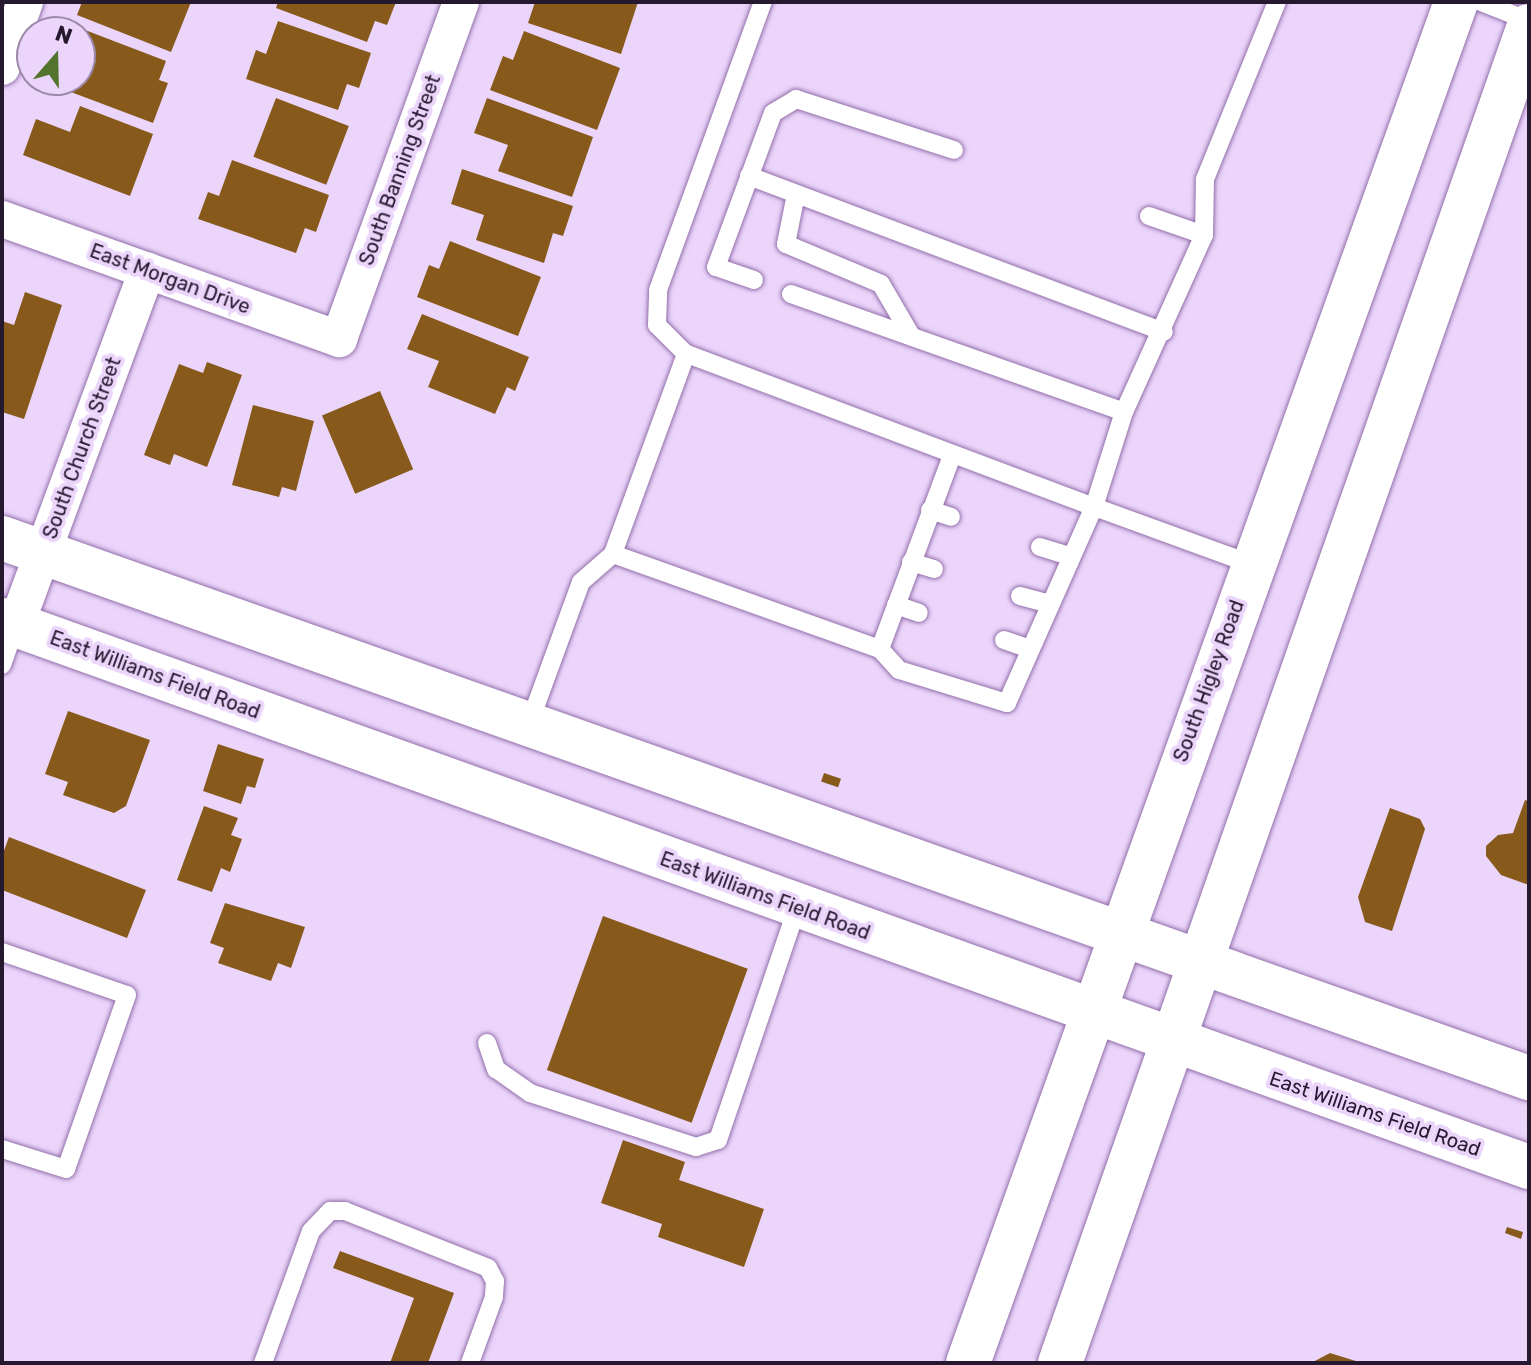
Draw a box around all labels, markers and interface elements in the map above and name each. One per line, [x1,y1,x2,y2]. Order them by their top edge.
north arrow [16,16,96,96]
text: N [52,19,76,50]
street label: South Banning Street [354,71,446,269]
street label: East Morgan Drive [87,239,253,319]
street label: South Church Street [38,354,126,542]
street label: South Higley Road [1168,597,1250,765]
street label: East Williams Field Road [47,626,263,724]
street label: East Williams Field Road [657,847,873,945]
street label: East Williams Field Road [1266,1066,1484,1162]

